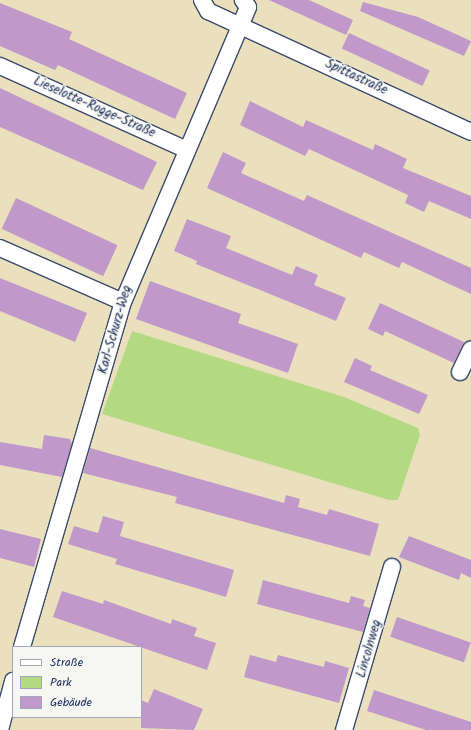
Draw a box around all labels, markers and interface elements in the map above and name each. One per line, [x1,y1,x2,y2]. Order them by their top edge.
street label: Spittastraße [322,57,390,99]
street label: Lieselotte-Rogge-Straße [31,74,157,142]
street label: Karl-Schurz-Weg [96,284,136,376]
street label: Lincolnweg [354,618,386,680]
legend [12,646,142,718]
text: Straße [50,653,83,672]
text: Park [50,673,72,692]
text: Gebäude [50,693,92,712]

